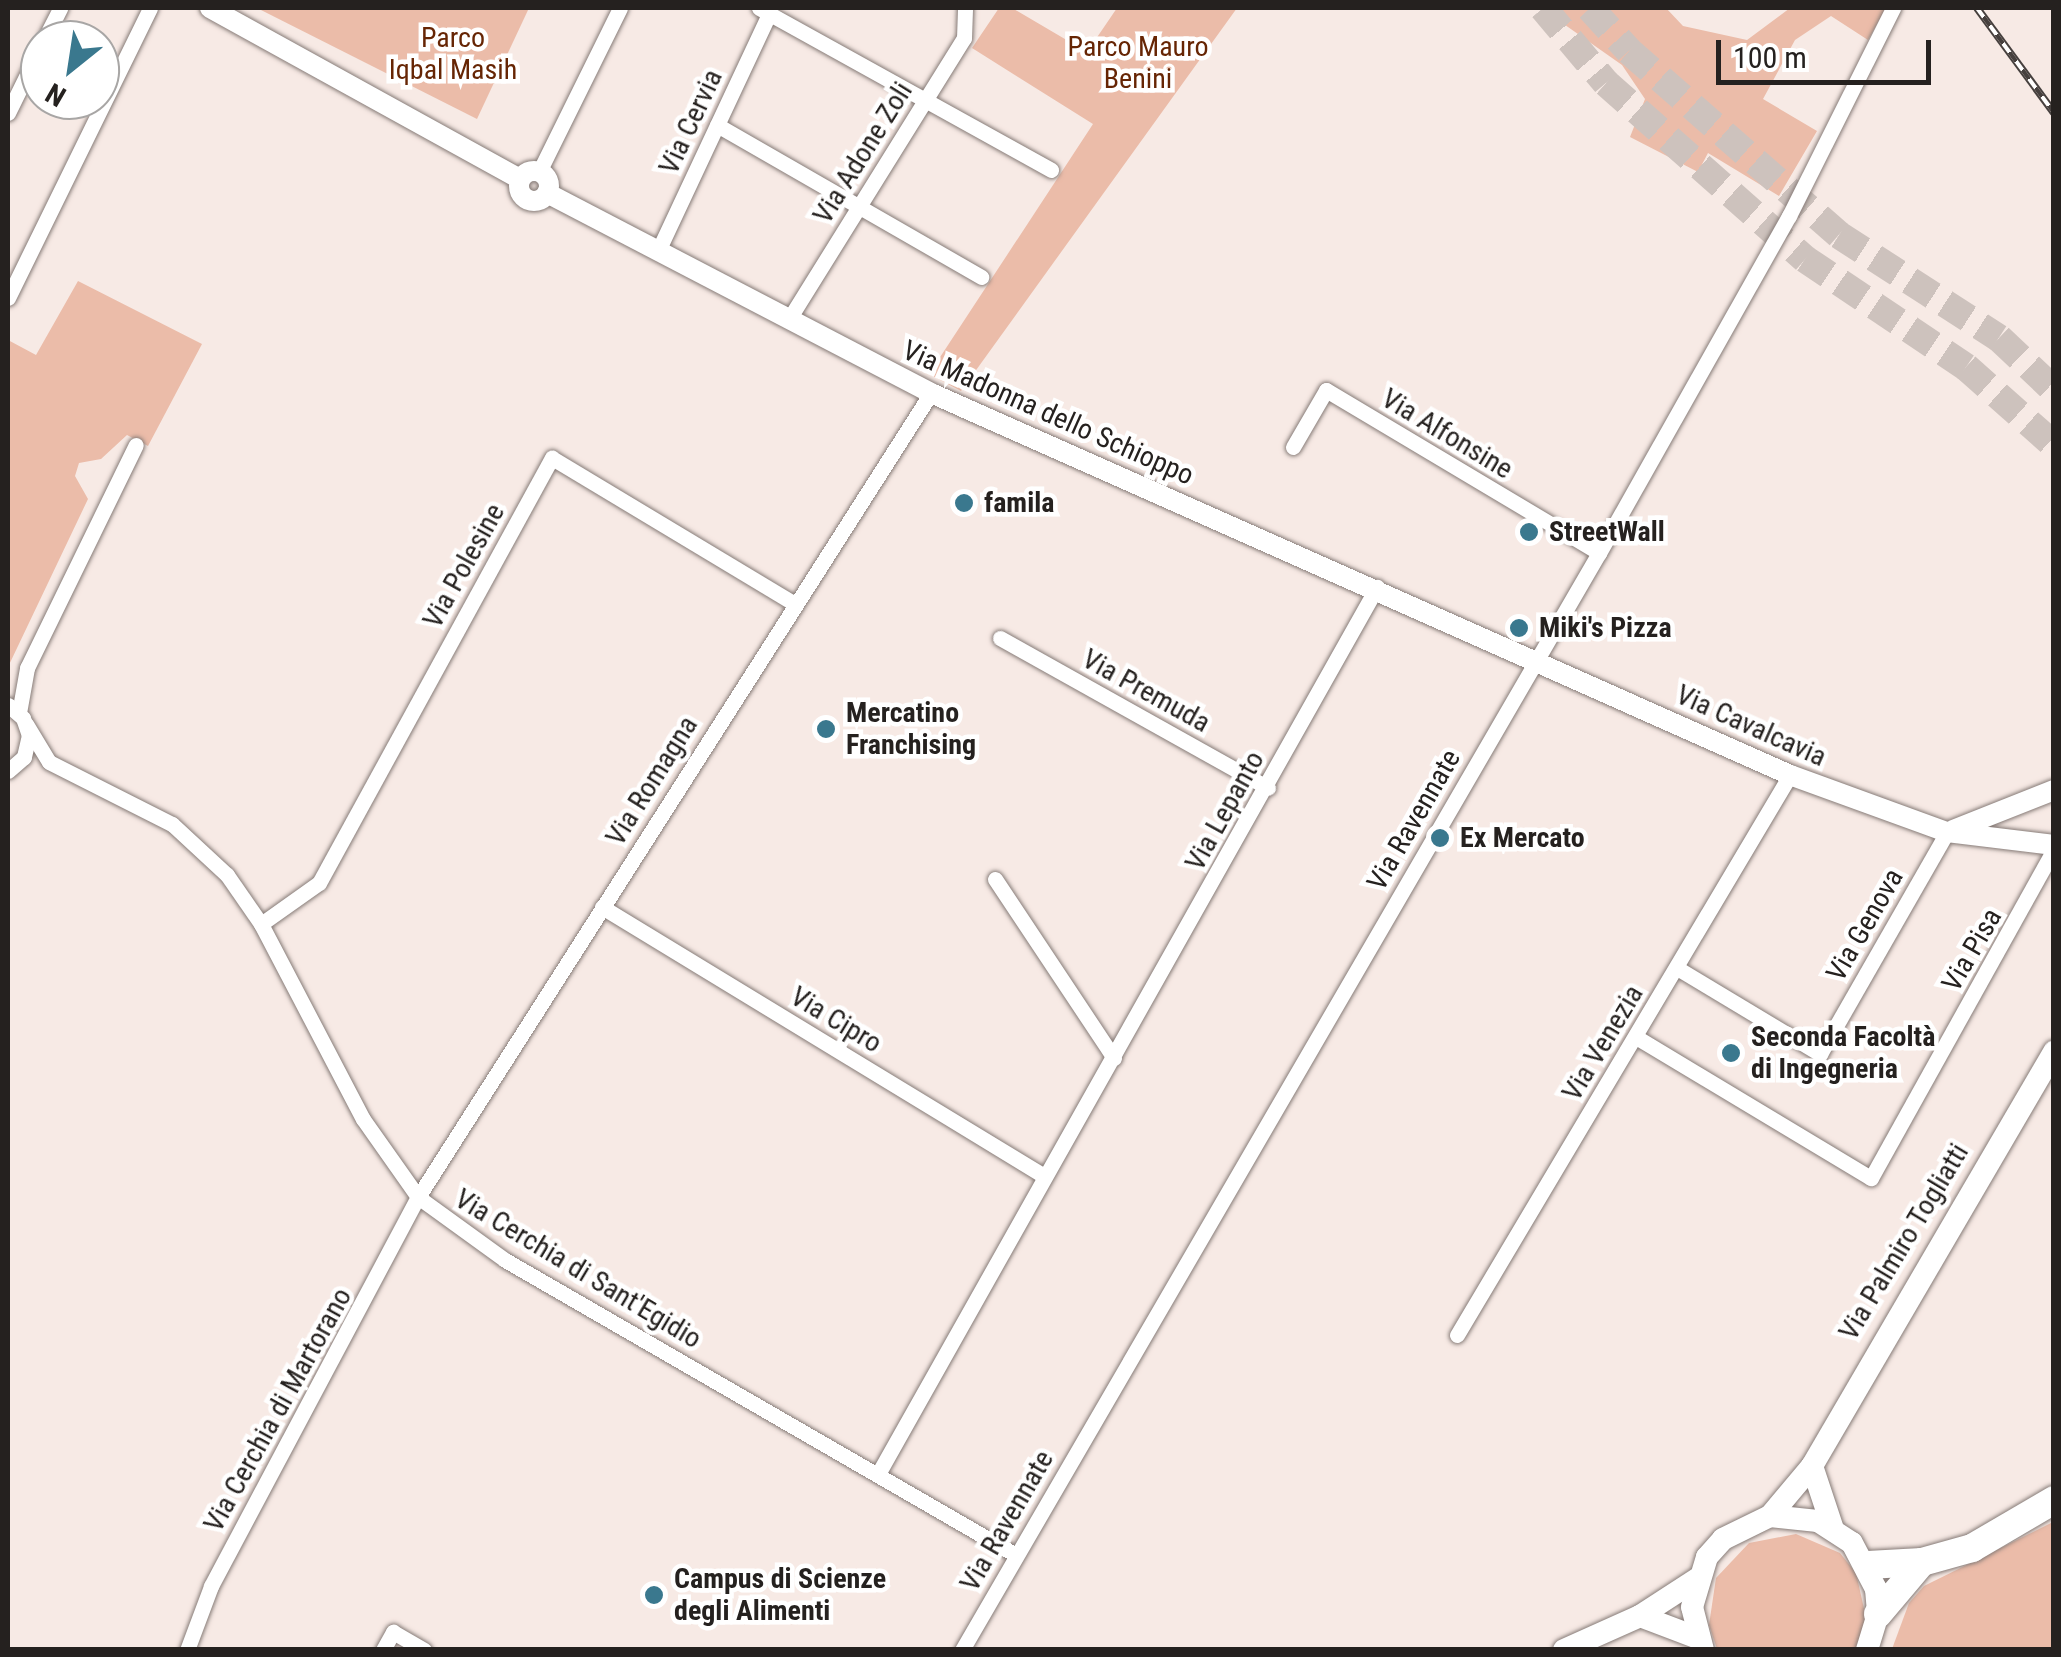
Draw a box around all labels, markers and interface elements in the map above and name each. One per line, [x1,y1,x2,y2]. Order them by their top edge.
north arrow [20,20,120,120]
scale bar [1721,20,1936,82]
park label: Parco Iqbal Masih [389,21,517,87]
park label: Parco Mauro Benini [1068,30,1208,96]
text: 100 m [1733,40,1807,75]
street label: Via Cervia [652,64,730,180]
text: N [40,76,71,113]
street label: Via Adone Zoli [806,76,920,230]
street label: Via Madonna dello Schioppo [897,334,1199,492]
street label: Via Alfonsine [1375,382,1519,486]
place label: famila [984,486,1054,520]
marker: famila [953,492,975,514]
street label: Via Polesine [416,498,512,634]
place label: StreetWall [1549,515,1665,549]
marker: StreetWall [1518,521,1540,543]
place label: Miki's Pizza [1539,611,1672,645]
marker: Miki's Pizza [1508,617,1530,639]
street label: Via Premuda [1076,642,1216,740]
street label: Via Cavalcavia [1671,678,1831,774]
place label: Mercatino Franchising [846,696,976,762]
street label: Via Romagna [599,710,705,852]
marker: Mercatino Franchising [815,718,837,740]
street label: Via Ravennate [1360,744,1468,896]
street label: Via Lepanto [1178,745,1272,877]
place label: Ex Mercato [1460,821,1585,855]
marker: Ex Mercato [1429,827,1451,849]
street label: Via Genova [1819,863,1911,987]
street label: Via Pisa [1935,903,2009,997]
street label: Via Venezia [1555,979,1651,1107]
street label: Via Cipro [784,980,888,1060]
place label: Seconda Facoltà di Ingegneria [1751,1020,1935,1086]
marker: Seconda Facoltà di Ingegneria [1720,1042,1742,1064]
street label: Via Palmiro Togliatti [1832,1137,1976,1347]
street label: Via Cerchia di Sant'Egidio [449,1182,707,1356]
street label: Via Cerchia di Martorano [197,1282,359,1538]
street label: Via Ravennate [953,1445,1061,1597]
place label: Campus di Scienze degli Alimenti [674,1562,886,1628]
marker: Campus di Scienze degli Alimenti [643,1584,665,1606]

